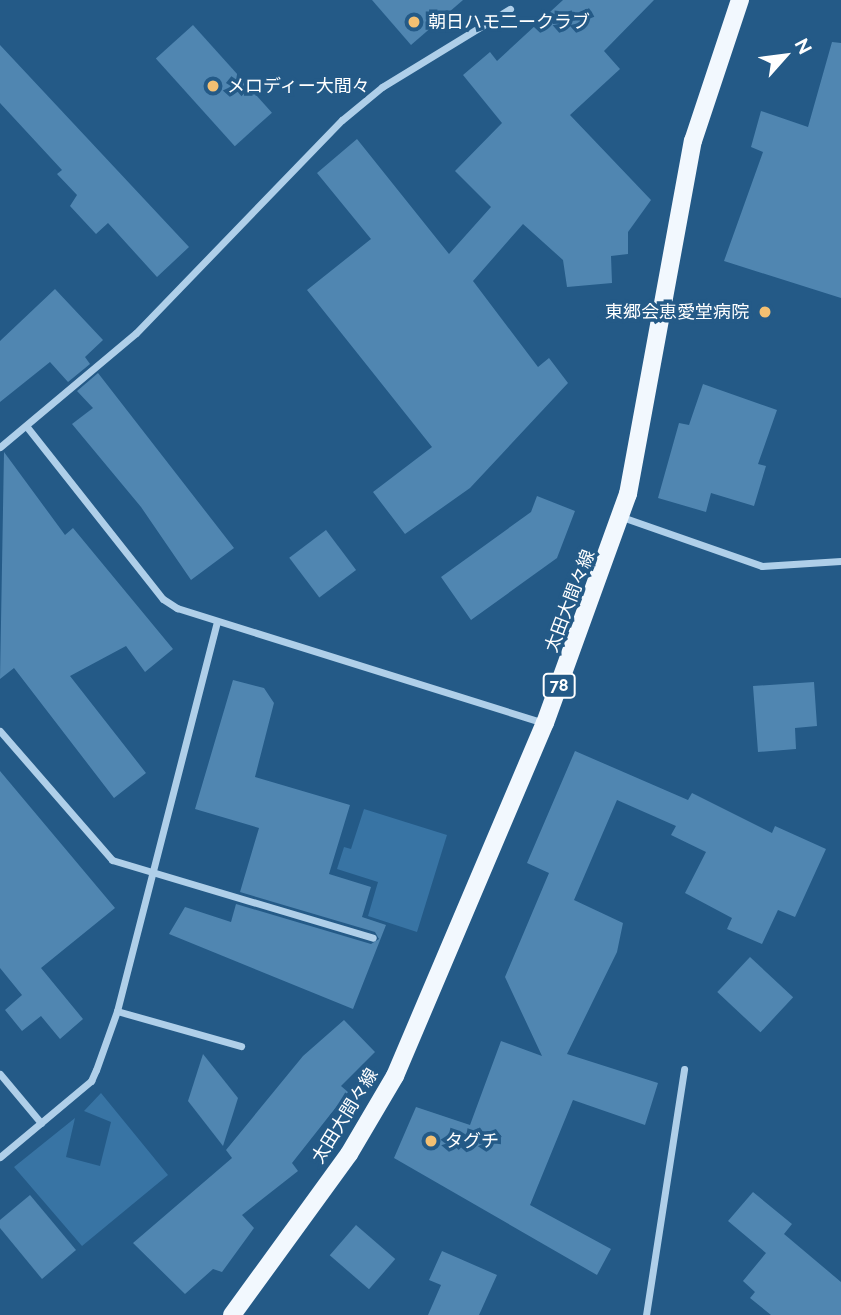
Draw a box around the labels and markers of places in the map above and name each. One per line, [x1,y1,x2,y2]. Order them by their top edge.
place label: 朝日ハモ二ークラブ [428,11,590,33]
marker: 朝日ハモ二ークラブ [406,14,422,30]
place label: メロディー大間々 [227,75,371,97]
marker: メロディー大間々 [205,78,221,94]
place label: 東郷会恵愛堂病院 [605,301,749,323]
marker: 東郷会恵愛堂病院 [755,302,775,322]
place label: タグチ [445,1130,499,1152]
marker: タグチ [423,1133,439,1149]

